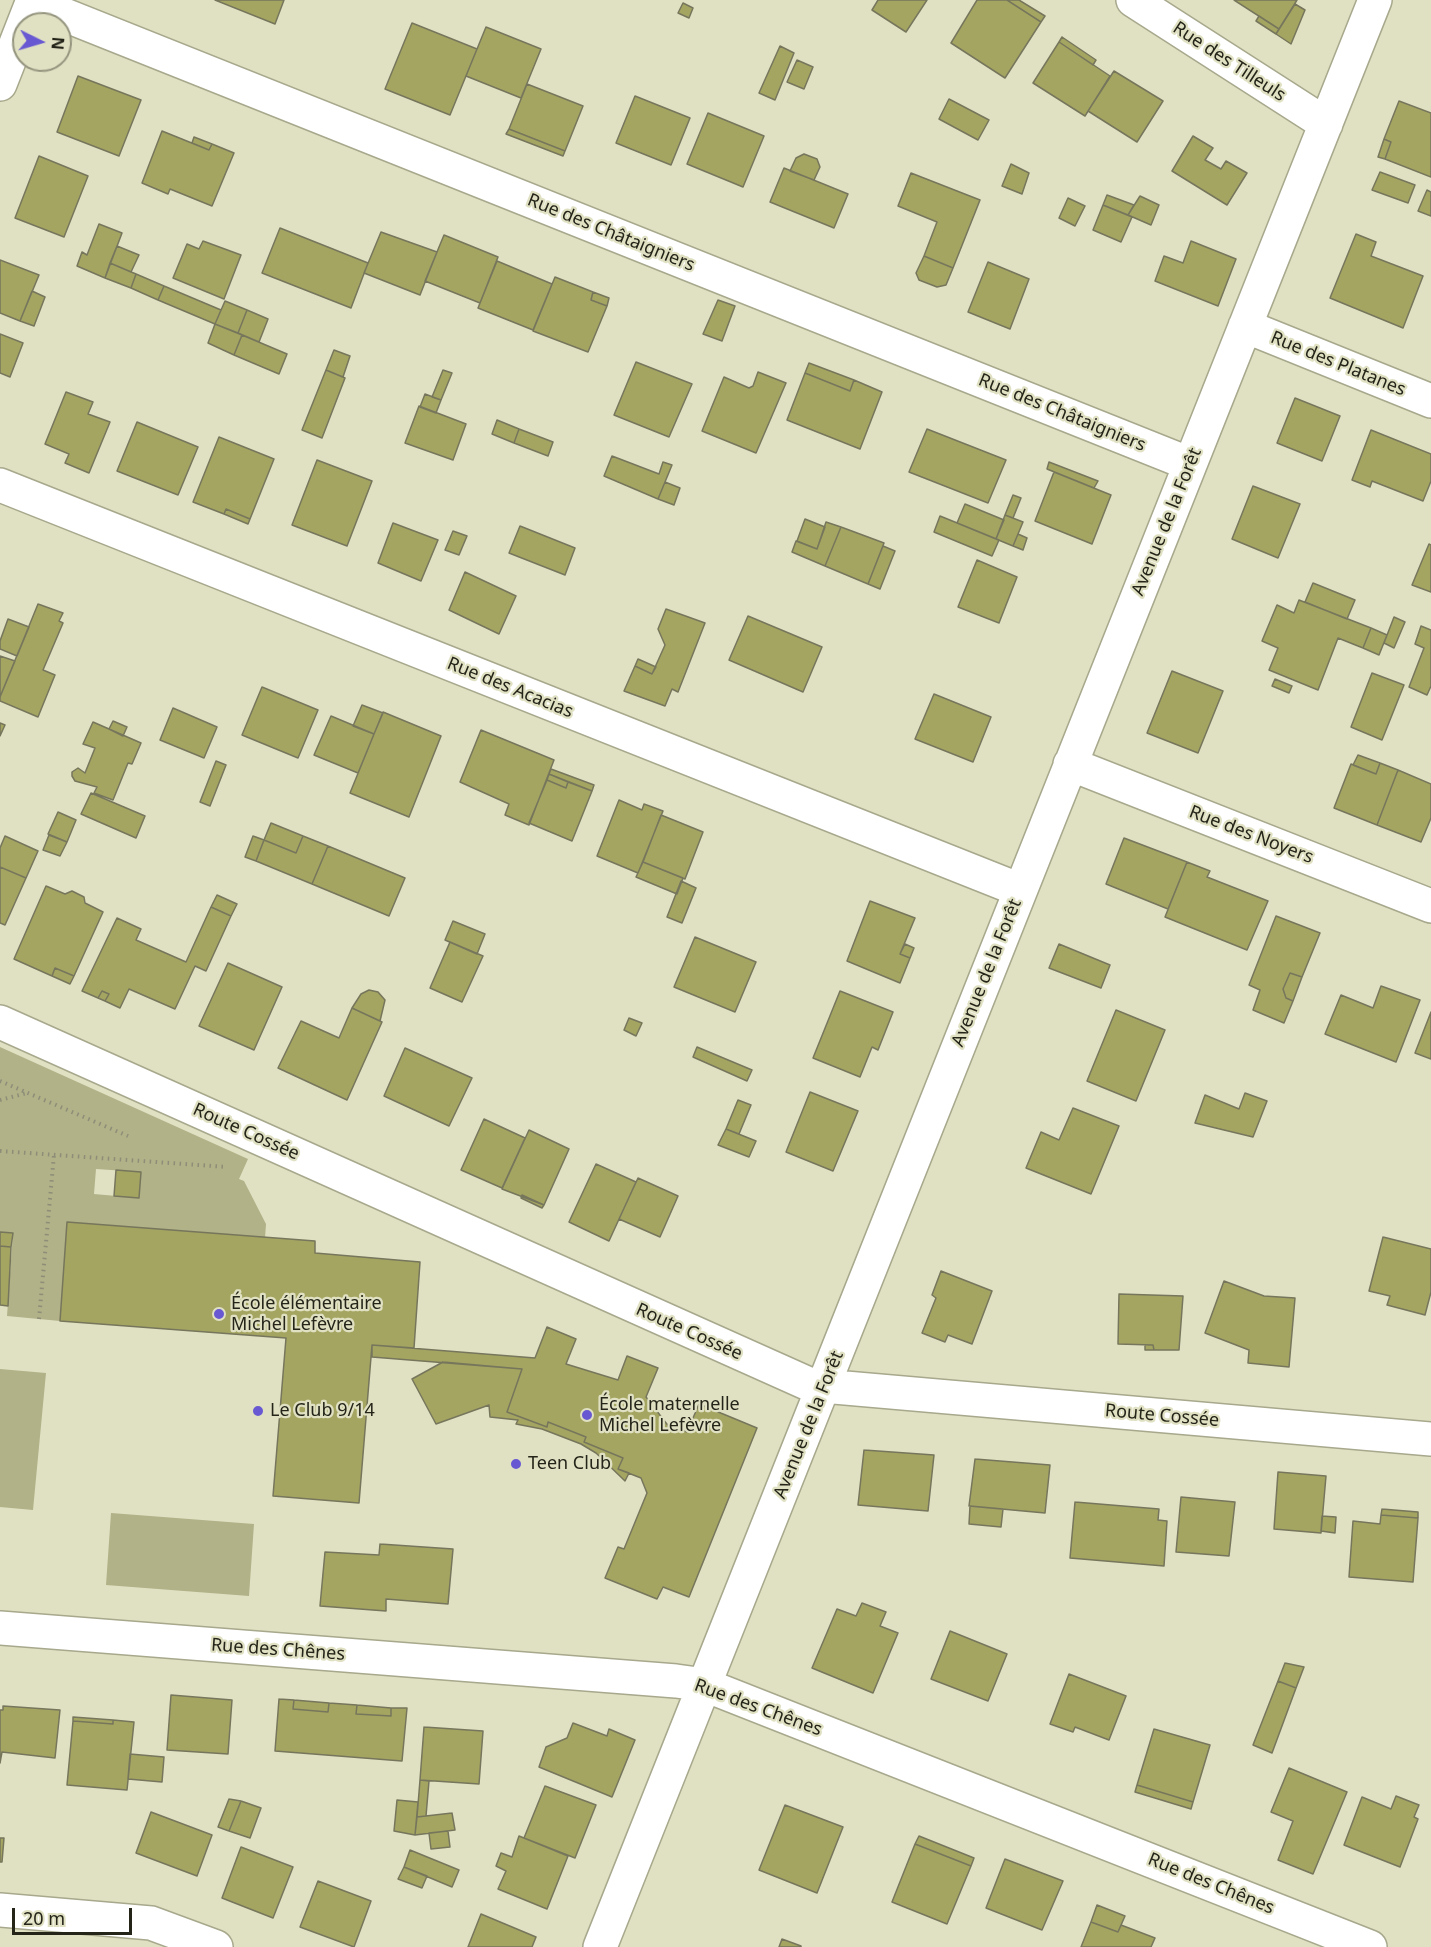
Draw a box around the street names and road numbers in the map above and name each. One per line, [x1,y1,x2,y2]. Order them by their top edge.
street label: Rue des Tilleuls [1169,17,1289,107]
street label: Rue des Châtaigniers [524,190,698,276]
street label: Rue des Platanes [1267,327,1409,401]
street label: Rue des Châtaigniers [975,370,1149,456]
street label: Avenue de la Forêt [1128,445,1206,599]
street label: Rue des Acacias [444,653,576,723]
street label: Rue des Noyers [1186,801,1316,869]
street label: Avenue de la Forêt [948,896,1026,1050]
street label: Route Cossée [189,1099,303,1165]
street label: Route Cossée [632,1299,746,1365]
street label: Avenue de la Forêt [770,1348,848,1502]
street label: Route Cossée [1104,1400,1220,1432]
street label: Rue des Chênes [210,1635,346,1665]
street label: Rue des Chênes [691,1675,825,1741]
street label: Rue des Chênes [1145,1849,1277,1919]

